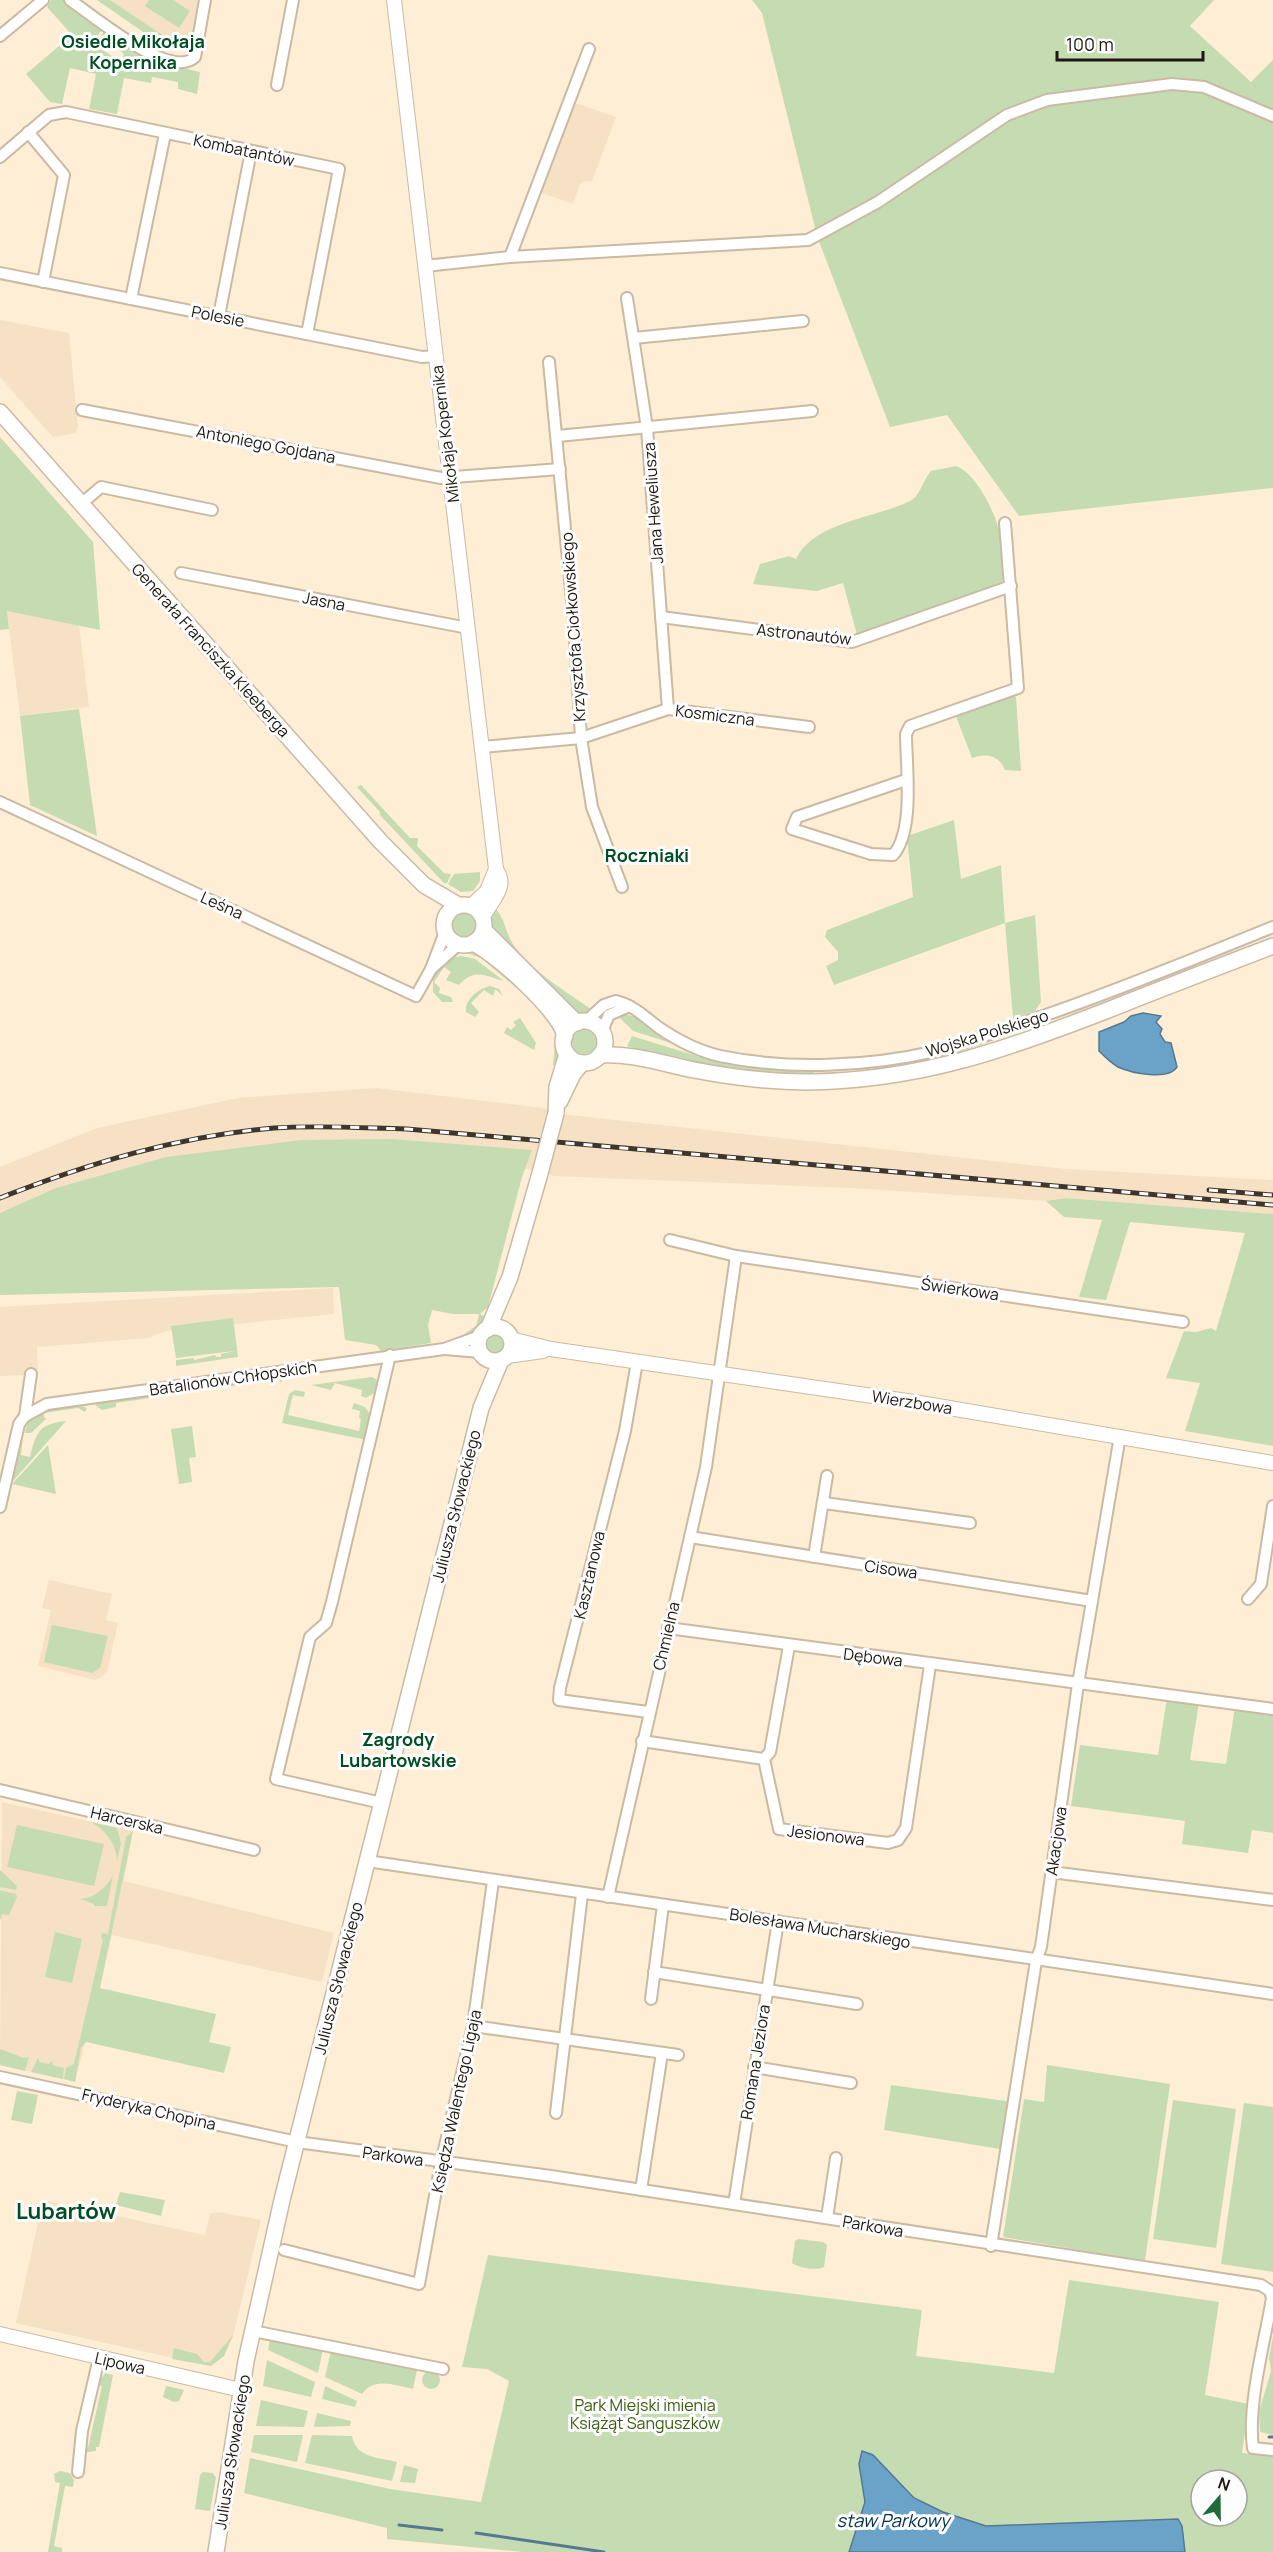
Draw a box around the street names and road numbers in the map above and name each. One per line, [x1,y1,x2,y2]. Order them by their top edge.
street label: Kombatantów [192,129,296,171]
street label: Polesie [190,300,246,332]
street label: Mikołaja Kopernika [426,364,464,504]
street label: Antoniego Gojdana [194,420,338,468]
street label: Jana Heweliusza [638,442,668,564]
street label: Krzysztofa Ciołkowskiego [555,532,591,722]
street label: Generała Franciszka Kleeberga [127,558,295,742]
street label: Jasna [301,586,347,616]
street label: Astronautów [755,618,853,650]
street label: Kosmiczna [674,699,756,731]
street label: Leśna [197,886,247,924]
street label: Wojska Polskiego [923,1004,1051,1062]
street label: Świerkowa [920,1273,1000,1305]
street label: Batalionów Chłopskich [148,1355,318,1401]
street label: Wierzbowa [870,1385,954,1419]
street label: Juliusza Słowackiego [426,1427,486,1585]
street label: Kasztanowa [568,1529,610,1621]
street label: Cisowa [863,1554,919,1584]
street label: Chmielna [647,1600,685,1672]
street label: Dębowa [842,1642,904,1672]
street label: Harcerska [88,1801,166,1839]
street label: Akacjowa [1040,1805,1072,1877]
street label: Jesionowa [786,1819,866,1851]
street label: Juliusza Słowackiego [308,1899,368,2057]
street label: Bolesława Mucharskiego [728,1903,912,1953]
street label: Romana Jeziora [735,2003,775,2121]
street label: Księdza Walentego Ligaja [426,2008,486,2194]
street label: Fryderyka Chopina [80,2083,218,2135]
street label: Parkowa [361,2141,425,2171]
street label: Parkowa [841,2210,905,2242]
street label: Lipowa [93,2347,147,2379]
street label: Juliusza Słowackiego [209,2373,255,2531]

